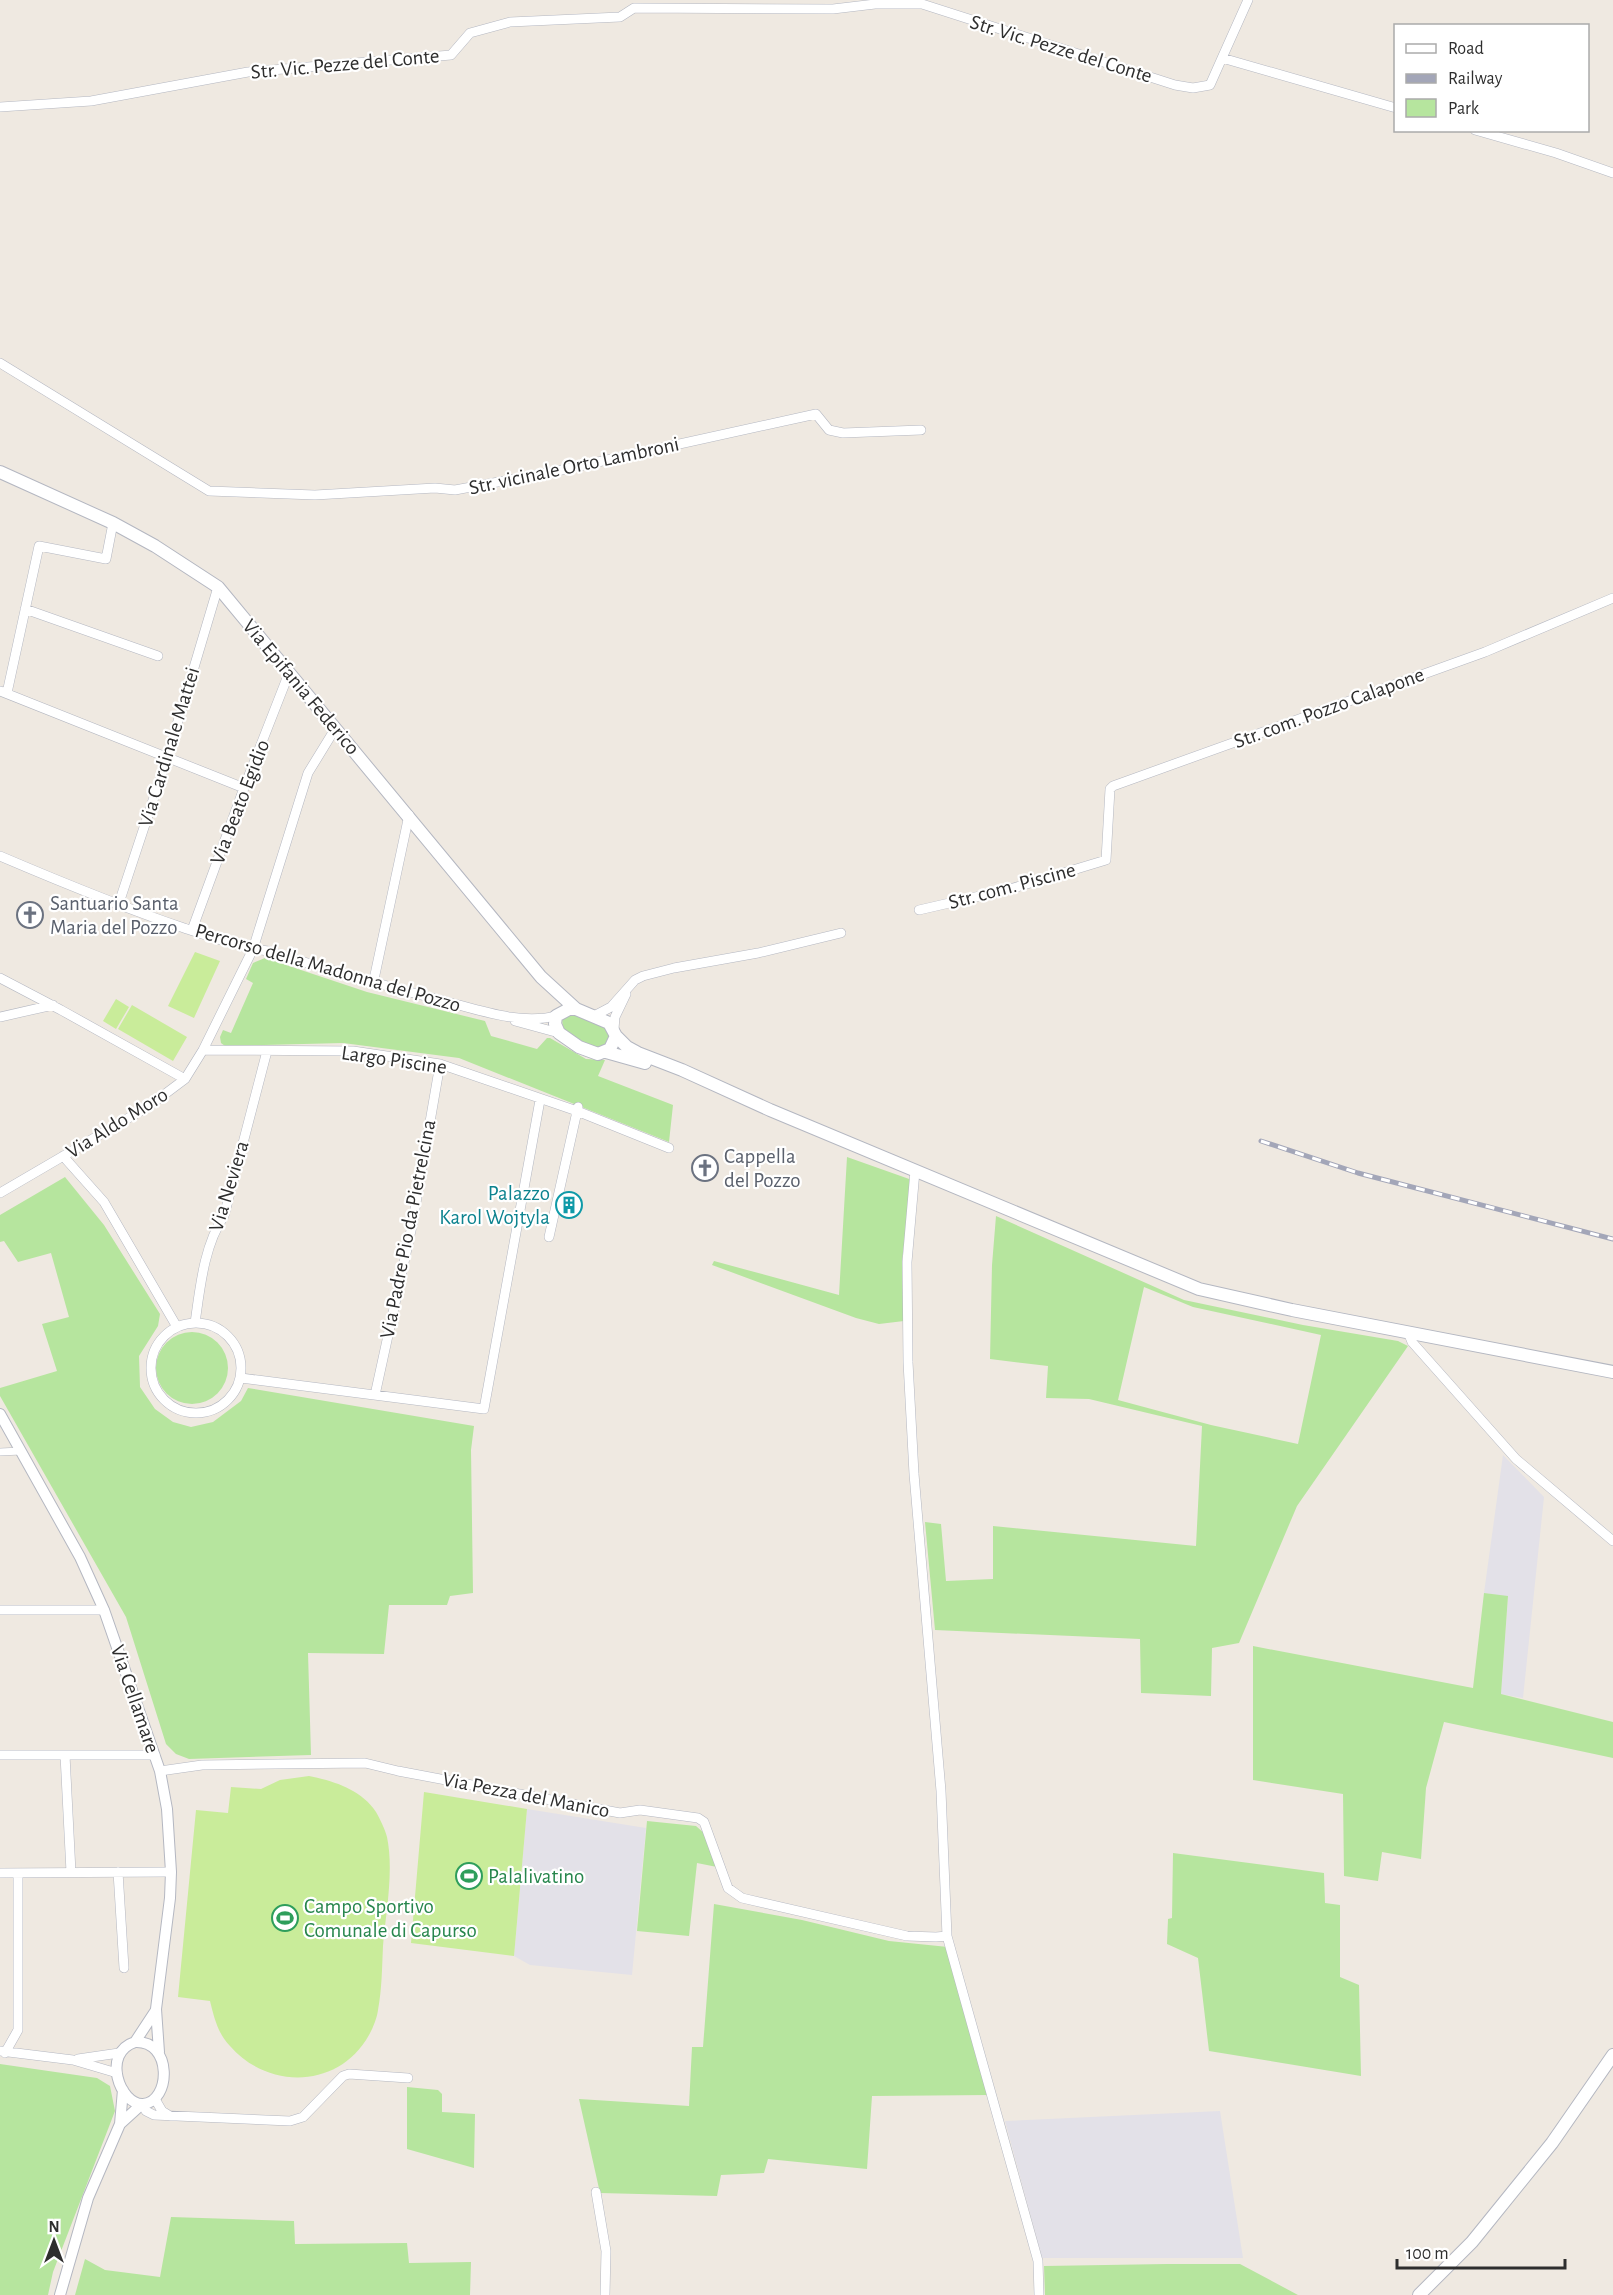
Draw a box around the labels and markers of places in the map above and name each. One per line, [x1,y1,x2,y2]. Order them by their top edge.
place label: Santuario Santa Maria del Pozzo [50,893,179,938]
church icon: Santuario Santa Maria del Pozzo [15,900,45,930]
place label: Cappella del Pozzo [724,1146,801,1191]
church icon: Cappella del Pozzo [690,1153,720,1183]
place label: Palazzo Karol Wojtyla [439,1183,550,1228]
building icon: Palazzo Karol Wojtyla [554,1190,584,1220]
sports icon: Palalivatino [454,1861,484,1891]
place label: Palalivatino [488,1866,584,1887]
place label: Campo Sportivo Comunale di Capurso [304,1896,477,1941]
sports icon: Campo Sportivo Comunale di Capurso [270,1903,300,1933]

